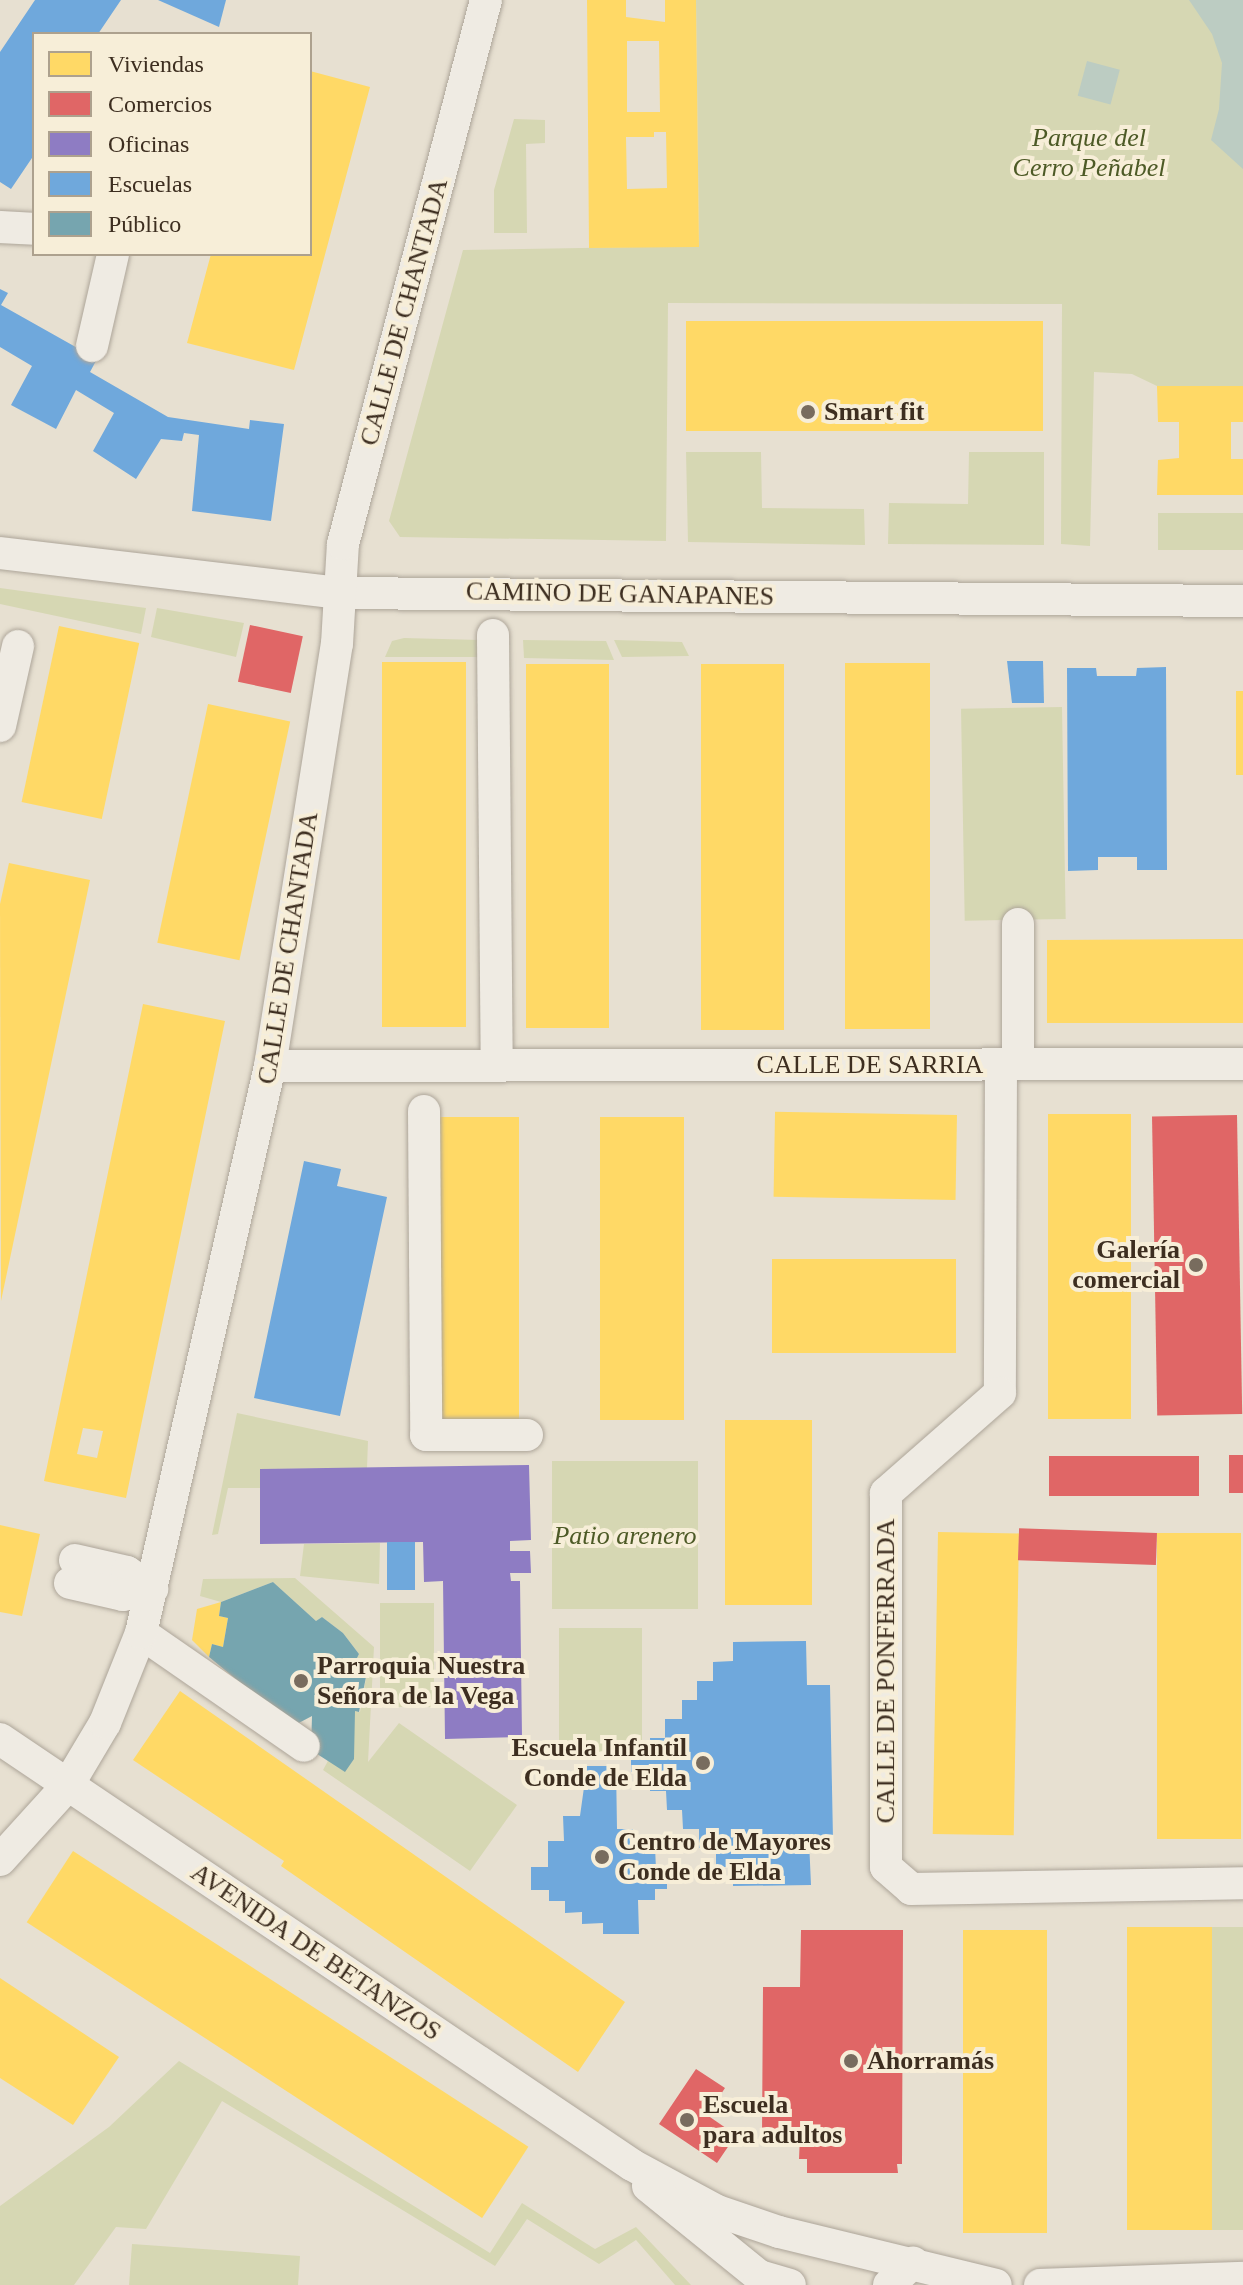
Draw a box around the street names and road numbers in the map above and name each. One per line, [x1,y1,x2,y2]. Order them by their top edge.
street label: CALLE DE CHANTADA [353,175,455,449]
street label: CAMINO DE GANAPANES [466,576,774,612]
street label: CALLE DE CHANTADA [251,810,325,1086]
street label: CALLE DE SARRIA [757,1049,983,1081]
street label: CALLE DE PONFERRADA [870,1519,902,1823]
street label: AVENIDA DE BETANZOS [184,1856,448,2048]

